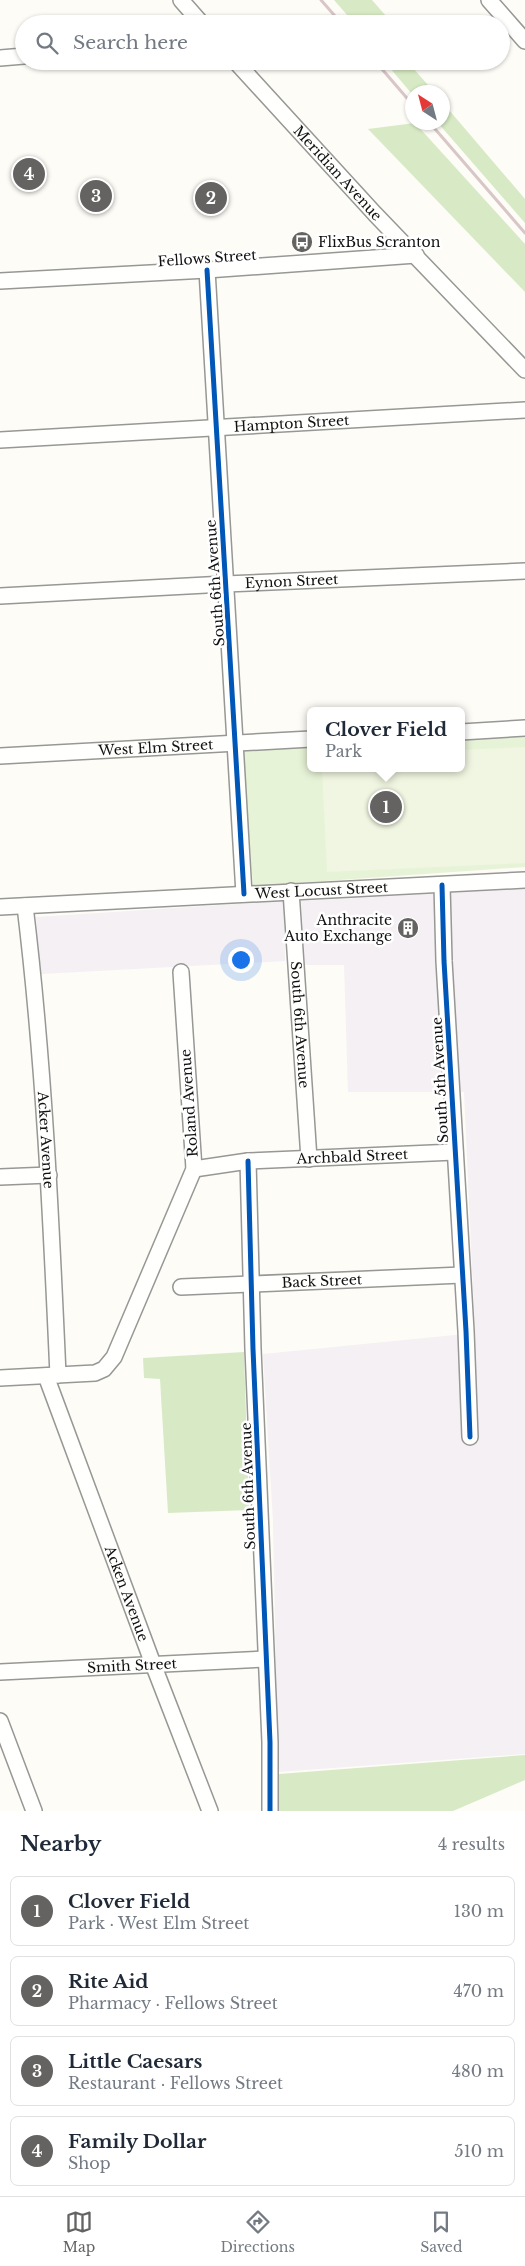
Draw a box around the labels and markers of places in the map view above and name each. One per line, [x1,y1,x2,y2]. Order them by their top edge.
pin: 4 [13,155,45,193]
pin: 3 [80,177,112,215]
pin: 2 [195,179,227,217]
bus stop icon: FlixBus Scranton [290,230,314,254]
place label: FlixBus Scranton [318,233,441,251]
pin: 1 [370,788,402,826]
place label: Anthracite Auto Exchange [283,911,392,945]
building icon: Anthracite Auto Exchange [396,916,420,940]

